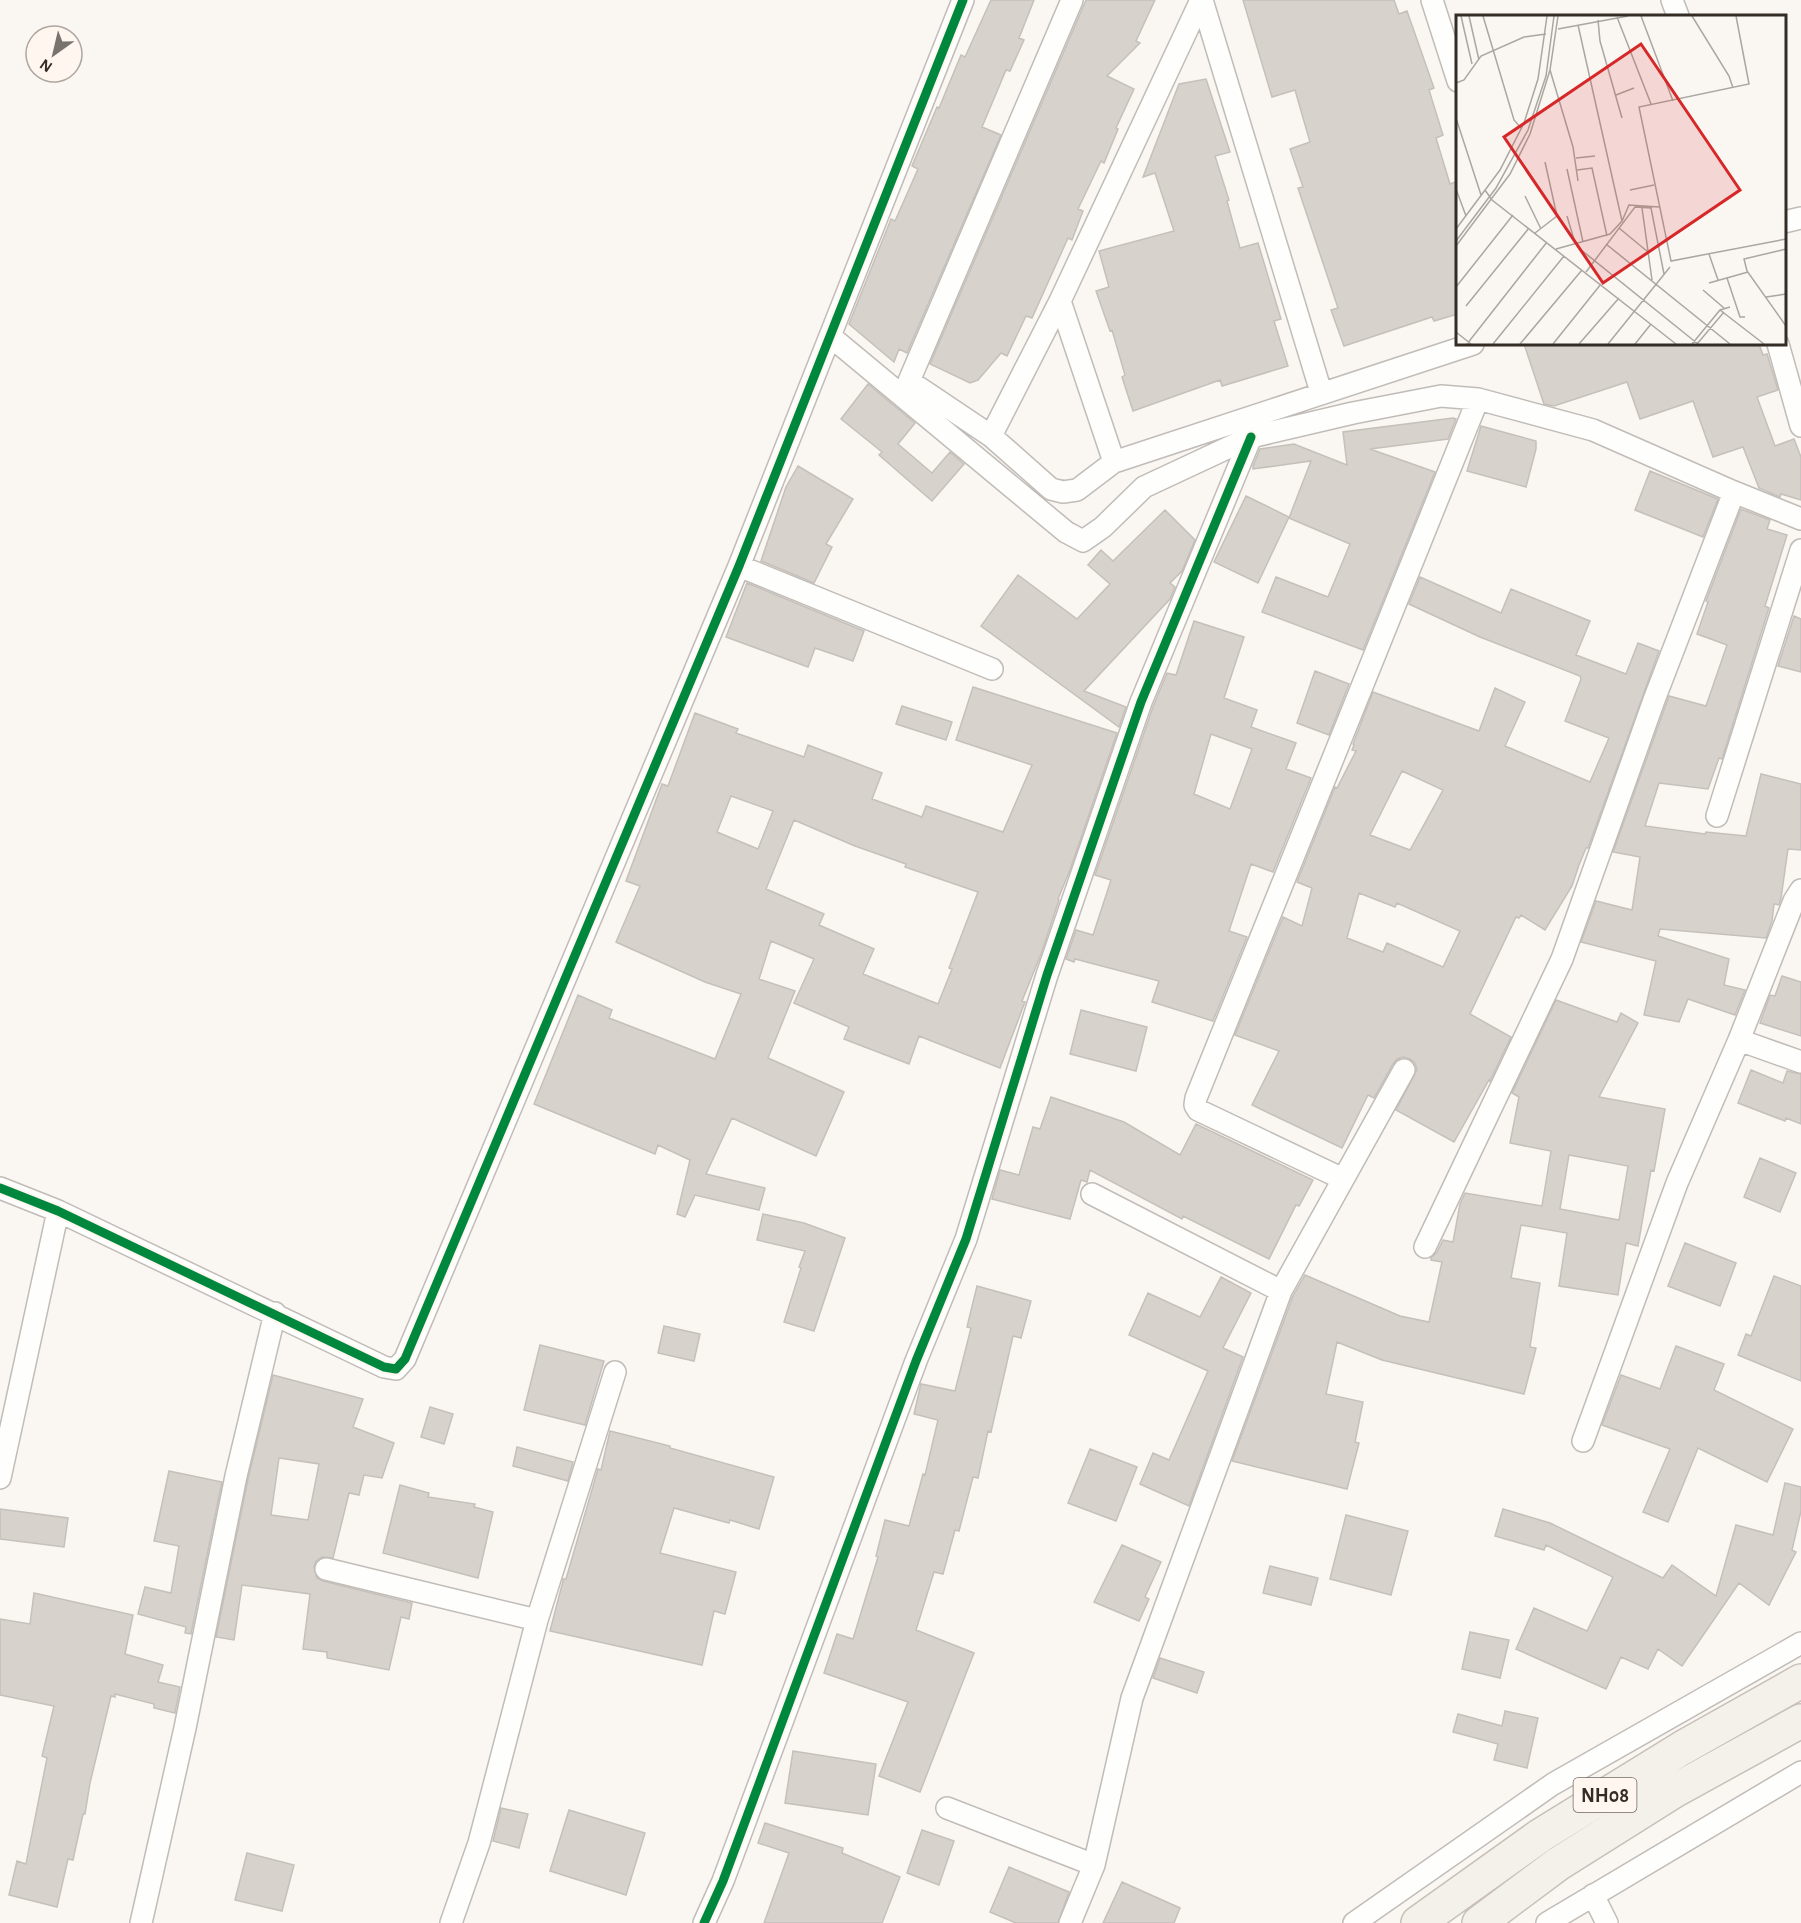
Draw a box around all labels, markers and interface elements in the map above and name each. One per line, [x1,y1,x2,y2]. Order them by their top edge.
inset map [1456,15,1786,345]
north arrow [24,24,84,84]
text: N [37,56,55,75]
road number: NH08 [1574,1778,1636,1812]

